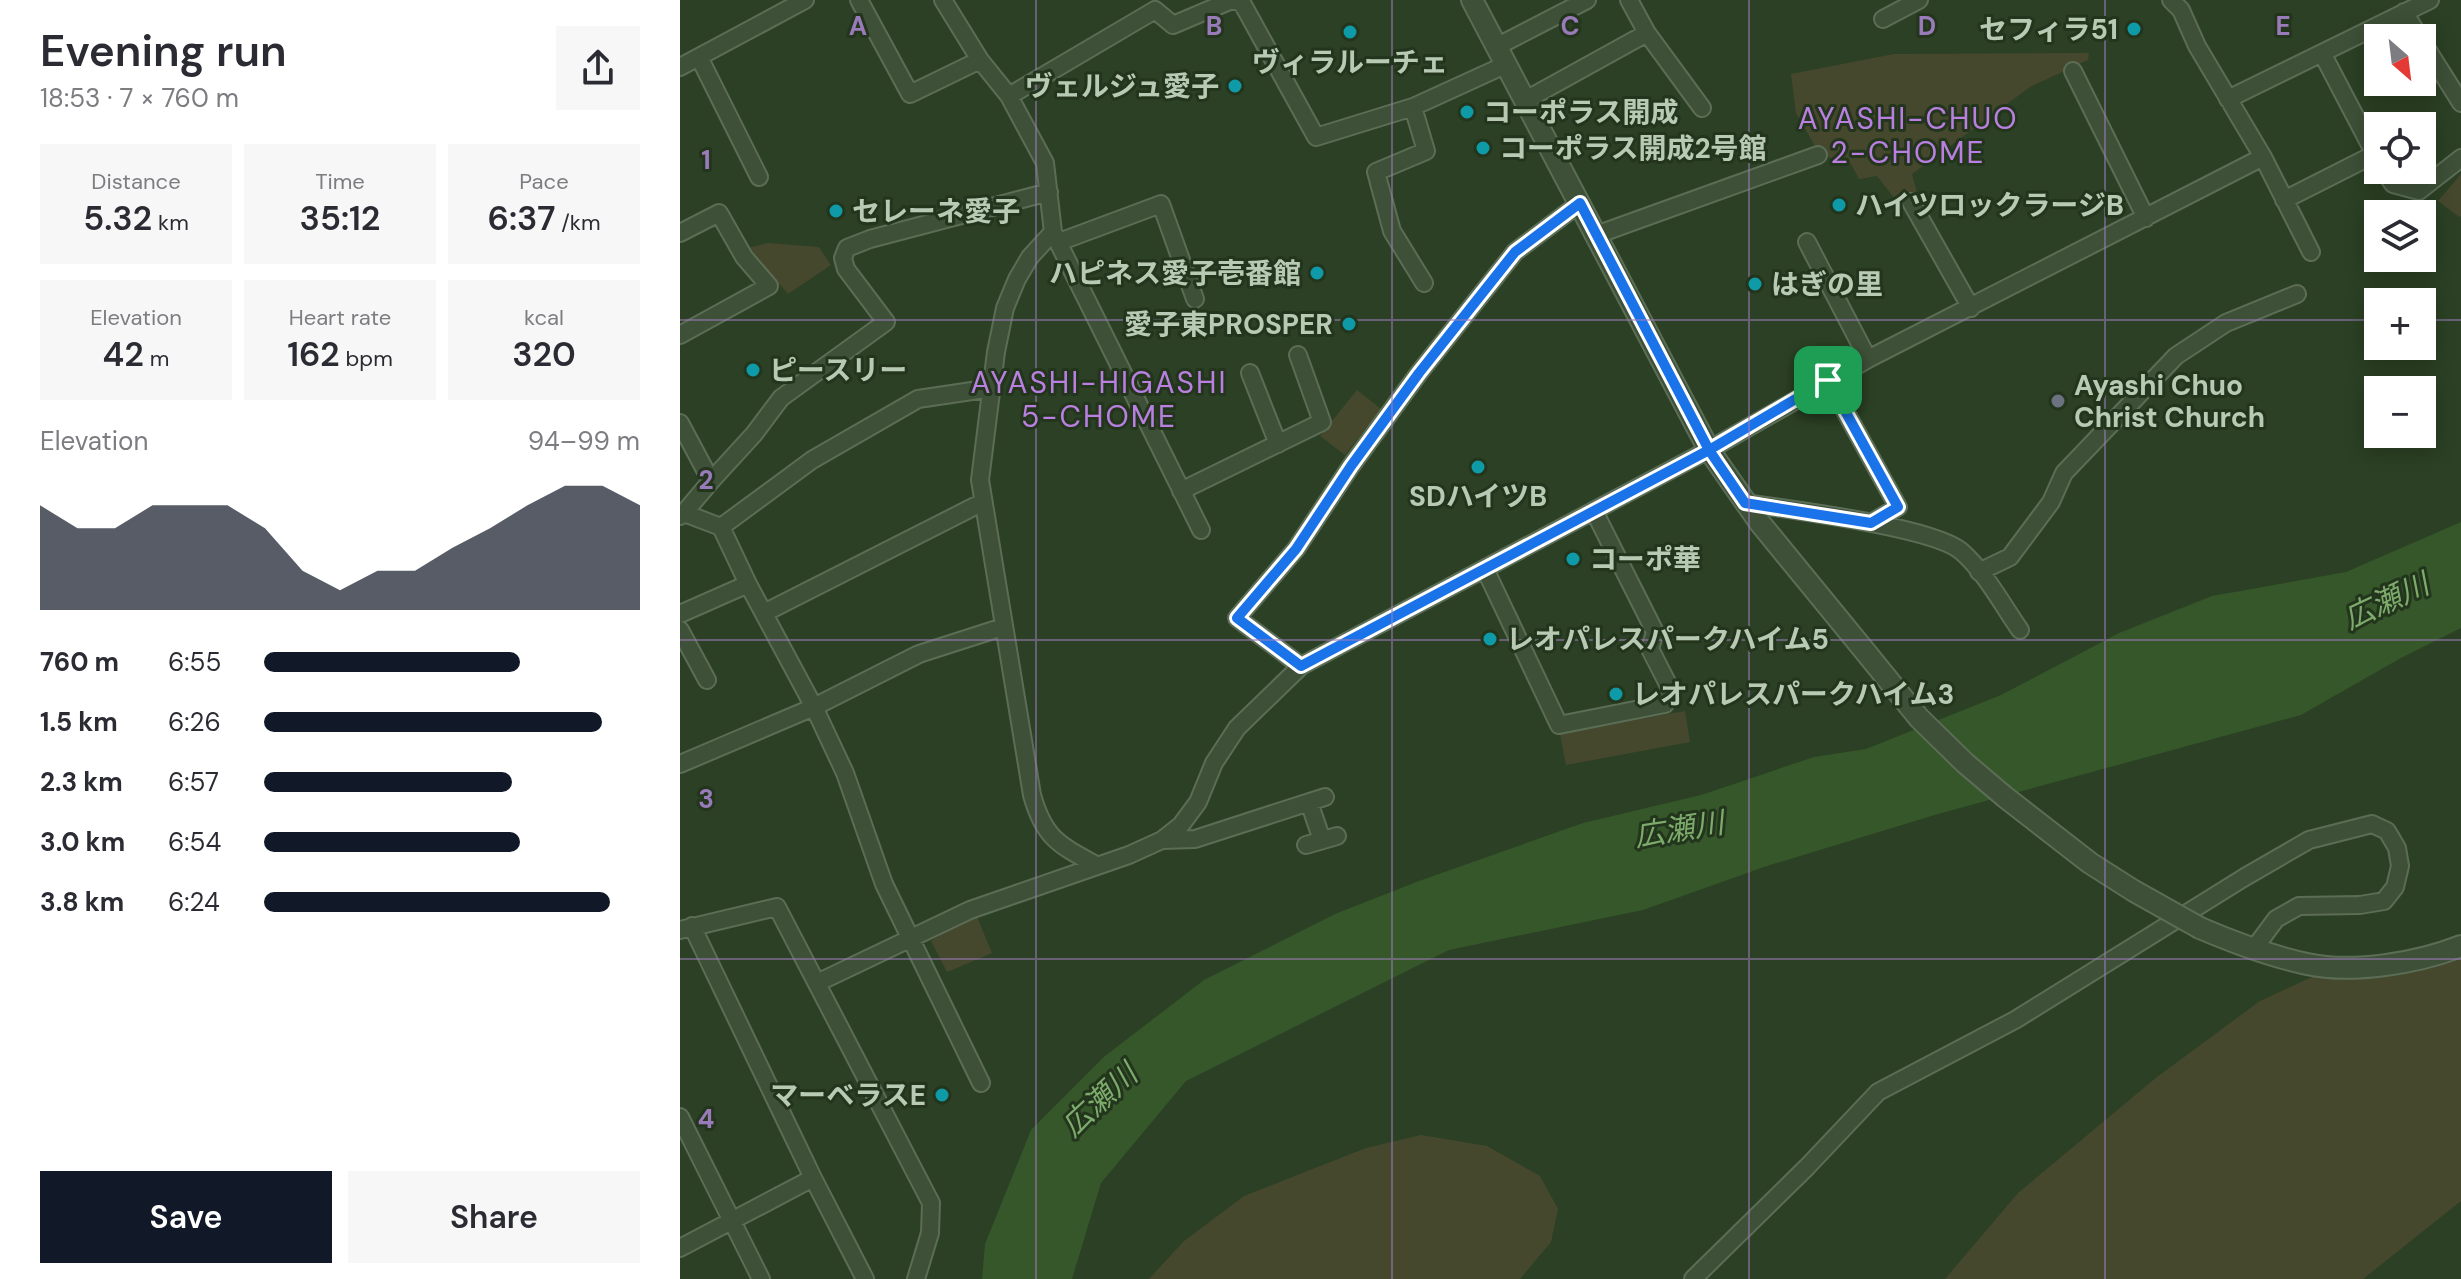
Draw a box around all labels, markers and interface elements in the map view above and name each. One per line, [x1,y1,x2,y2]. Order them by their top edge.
text: A [849,9,867,43]
text: B [1206,9,1222,43]
text: C [1560,9,1580,43]
text: D [1918,9,1936,43]
text: E [2275,9,2291,43]
place label: セフィラ51 [1979,11,2118,48]
marker: セフィラ51 [2125,20,2143,38]
text: Evening run [40,22,287,80]
marker: ヴィラルーチェ [1341,23,1359,41]
north arrow [2364,24,2436,96]
map controls [2364,24,2436,448]
button: share [556,26,640,110]
place label: ヴィラルーチェ [1252,44,1448,81]
place label: ヴェルジュ愛子 [1025,68,1219,105]
marker: ヴェルジュ愛子 [1226,77,1244,95]
text: 18:53 · 7 × 760 m [40,81,239,115]
place label: コーポラス開成 [1483,94,1678,131]
district label: AYASHI-CHUO 2-CHOME [1798,99,2018,172]
marker: コーポラス開成 [1458,103,1476,121]
button: locate [2364,112,2436,184]
place label: コーポラス開成2号館 [1499,130,1767,167]
marker: コーポラス開成2号館 [1474,139,1492,157]
text: 1 [701,143,711,177]
text: Distance [91,167,181,196]
text: Time [315,167,365,196]
text: Pace [519,167,569,196]
place label: ハイツロックラージB [1855,187,2124,224]
place label: セレーネ愛子 [852,193,1020,230]
text: 5.32 [83,196,152,241]
text: 35:12 [300,196,380,241]
text: 6:37 [487,196,555,241]
marker: ハイツロックラージB [1830,196,1848,214]
button: layers [2364,200,2436,272]
marker: セレーネ愛子 [827,202,845,220]
text: km [152,208,189,237]
text: /km [555,208,601,237]
place label: ハピネス愛子壱番館 [1049,255,1301,292]
marker: ハピネス愛子壱番館 [1308,264,1326,282]
place label: はぎの里 [1771,266,1883,303]
marker: はぎの里 [1746,275,1764,293]
button: + [2364,288,2436,360]
text: Elevation [90,303,182,332]
text: Heart rate [289,303,391,332]
text: kcal [524,303,564,332]
place label: 愛子東PROSPER [1124,306,1333,343]
marker: 愛子東PROSPER [1340,315,1358,333]
text: 42 [103,332,144,377]
text: 162 [287,332,340,377]
text: 320 [512,332,576,377]
text: m [144,344,169,373]
text: bpm [340,344,393,373]
pin [1794,346,1862,414]
place label: ピースリー [769,352,908,389]
icon: arrive [1806,358,1850,402]
marker: ピースリー [744,361,762,379]
district label: AYASHI-HIGASHI 5-CHOME [971,363,1227,436]
place label: Ayashi Chuo Christ Church [2074,367,2265,436]
button: − [2364,376,2436,448]
marker: Ayashi Chuo Christ Church [2049,392,2067,410]
text: Elevation [40,424,148,458]
text: 94–99 m [528,424,640,458]
marker: SDハイツB [1469,458,1487,476]
text: 2 [698,463,714,497]
place label: SDハイツB [1409,478,1547,515]
place label: コーポ華 [1589,541,1701,578]
marker: コーポ華 [1564,550,1582,568]
water label: 広瀬川 [2337,563,2438,638]
place label: レオパレスパークハイム5 [1506,621,1829,658]
marker: レオパレスパークハイム5 [1481,630,1499,648]
text: 760 m [40,645,119,679]
text: 6:55 [168,645,221,679]
place label: レオパレスパークハイム3 [1632,676,1954,713]
marker: レオパレスパークハイム3 [1607,685,1625,703]
text: 1.5 km [40,705,118,739]
text: 6:26 [168,705,221,739]
text: 2.3 km [40,765,123,799]
text: 6:57 [168,765,219,799]
text: 3 [698,782,714,816]
water label: 広瀬川 [1632,802,1729,855]
text: 3.0 km [40,825,125,859]
text: 6:54 [168,825,221,859]
text: 3.8 km [40,885,124,919]
text: 6:24 [168,885,220,919]
water label: 広瀬川 [1053,1053,1147,1145]
place label: マーベラスE [770,1077,926,1114]
marker: マーベラスE [933,1086,951,1104]
text: 4 [698,1102,714,1136]
button: Save [40,1171,332,1263]
button: Share [348,1171,640,1263]

